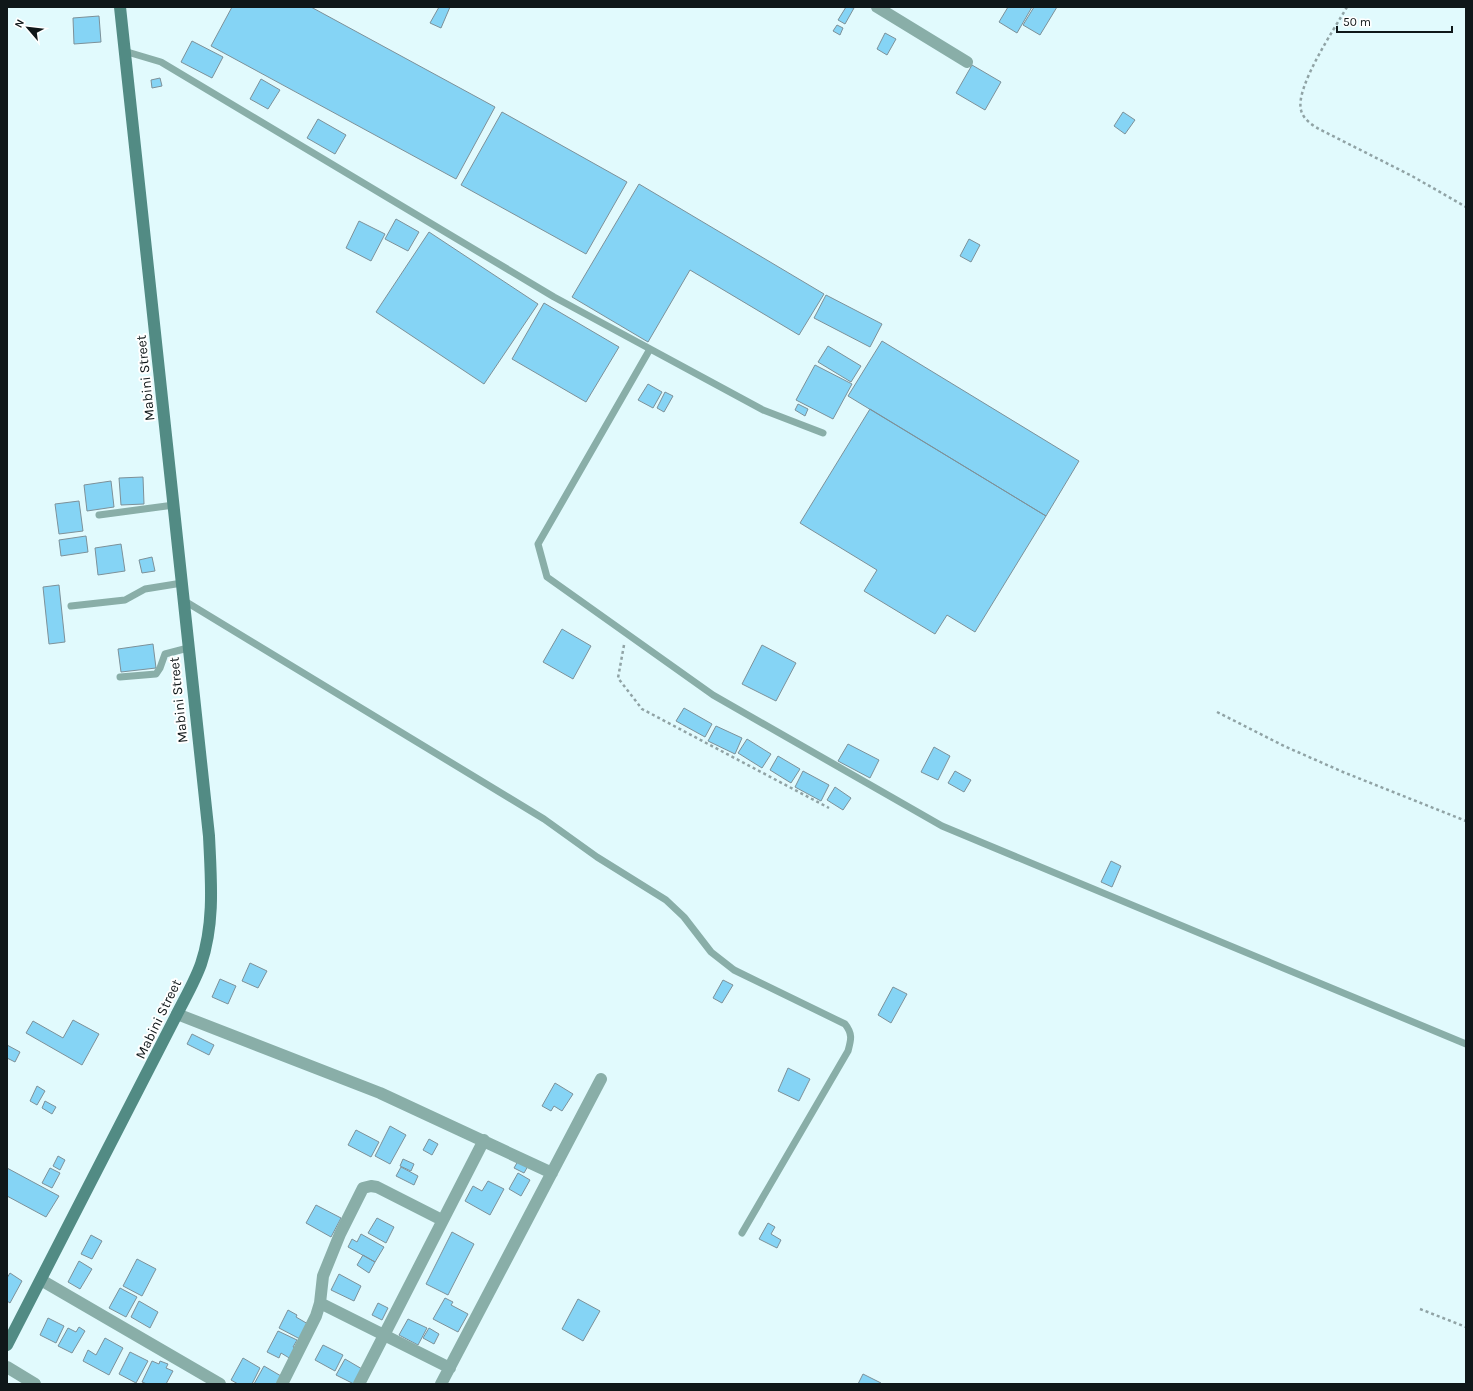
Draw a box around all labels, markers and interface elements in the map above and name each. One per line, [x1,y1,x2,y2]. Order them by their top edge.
north arrow [8,8,48,48]
scale bar [1337,8,1452,34]
text: 50 m [1343,15,1371,29]
text: N [12,17,27,30]
street label: Mabini Street [133,334,158,422]
street label: Mabini Street [166,656,191,744]
street label: Mabini Street [132,977,185,1062]

